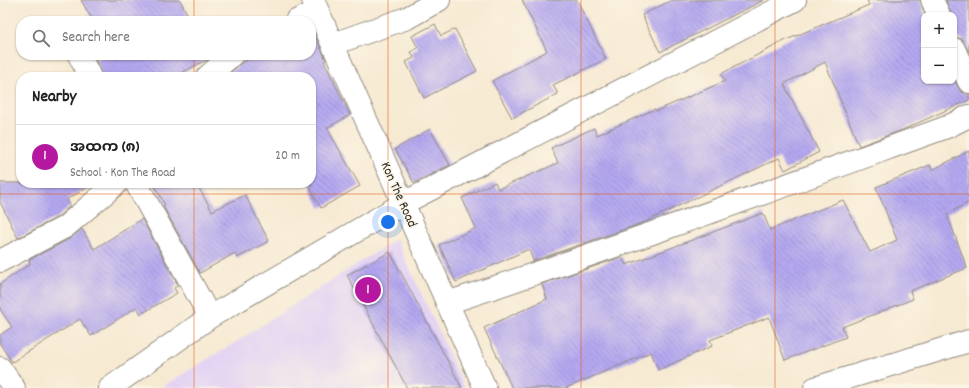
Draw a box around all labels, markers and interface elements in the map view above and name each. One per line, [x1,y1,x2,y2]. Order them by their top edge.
map controls [921,12,957,84]
button: + [921,12,957,48]
search box [16,16,316,60]
icon: search [30,27,52,49]
text: Search here [62,27,130,49]
button: − [921,48,957,84]
text: Nearby [32,86,76,110]
text: အထက (၈) [70,137,139,159]
text: 1 [44,147,46,166]
text: 20 m [275,147,300,166]
street label: Kon The Road [375,159,422,231]
text: School · Kon The Road [70,164,175,183]
your location [378,212,398,232]
pin: 1 [355,275,381,305]

